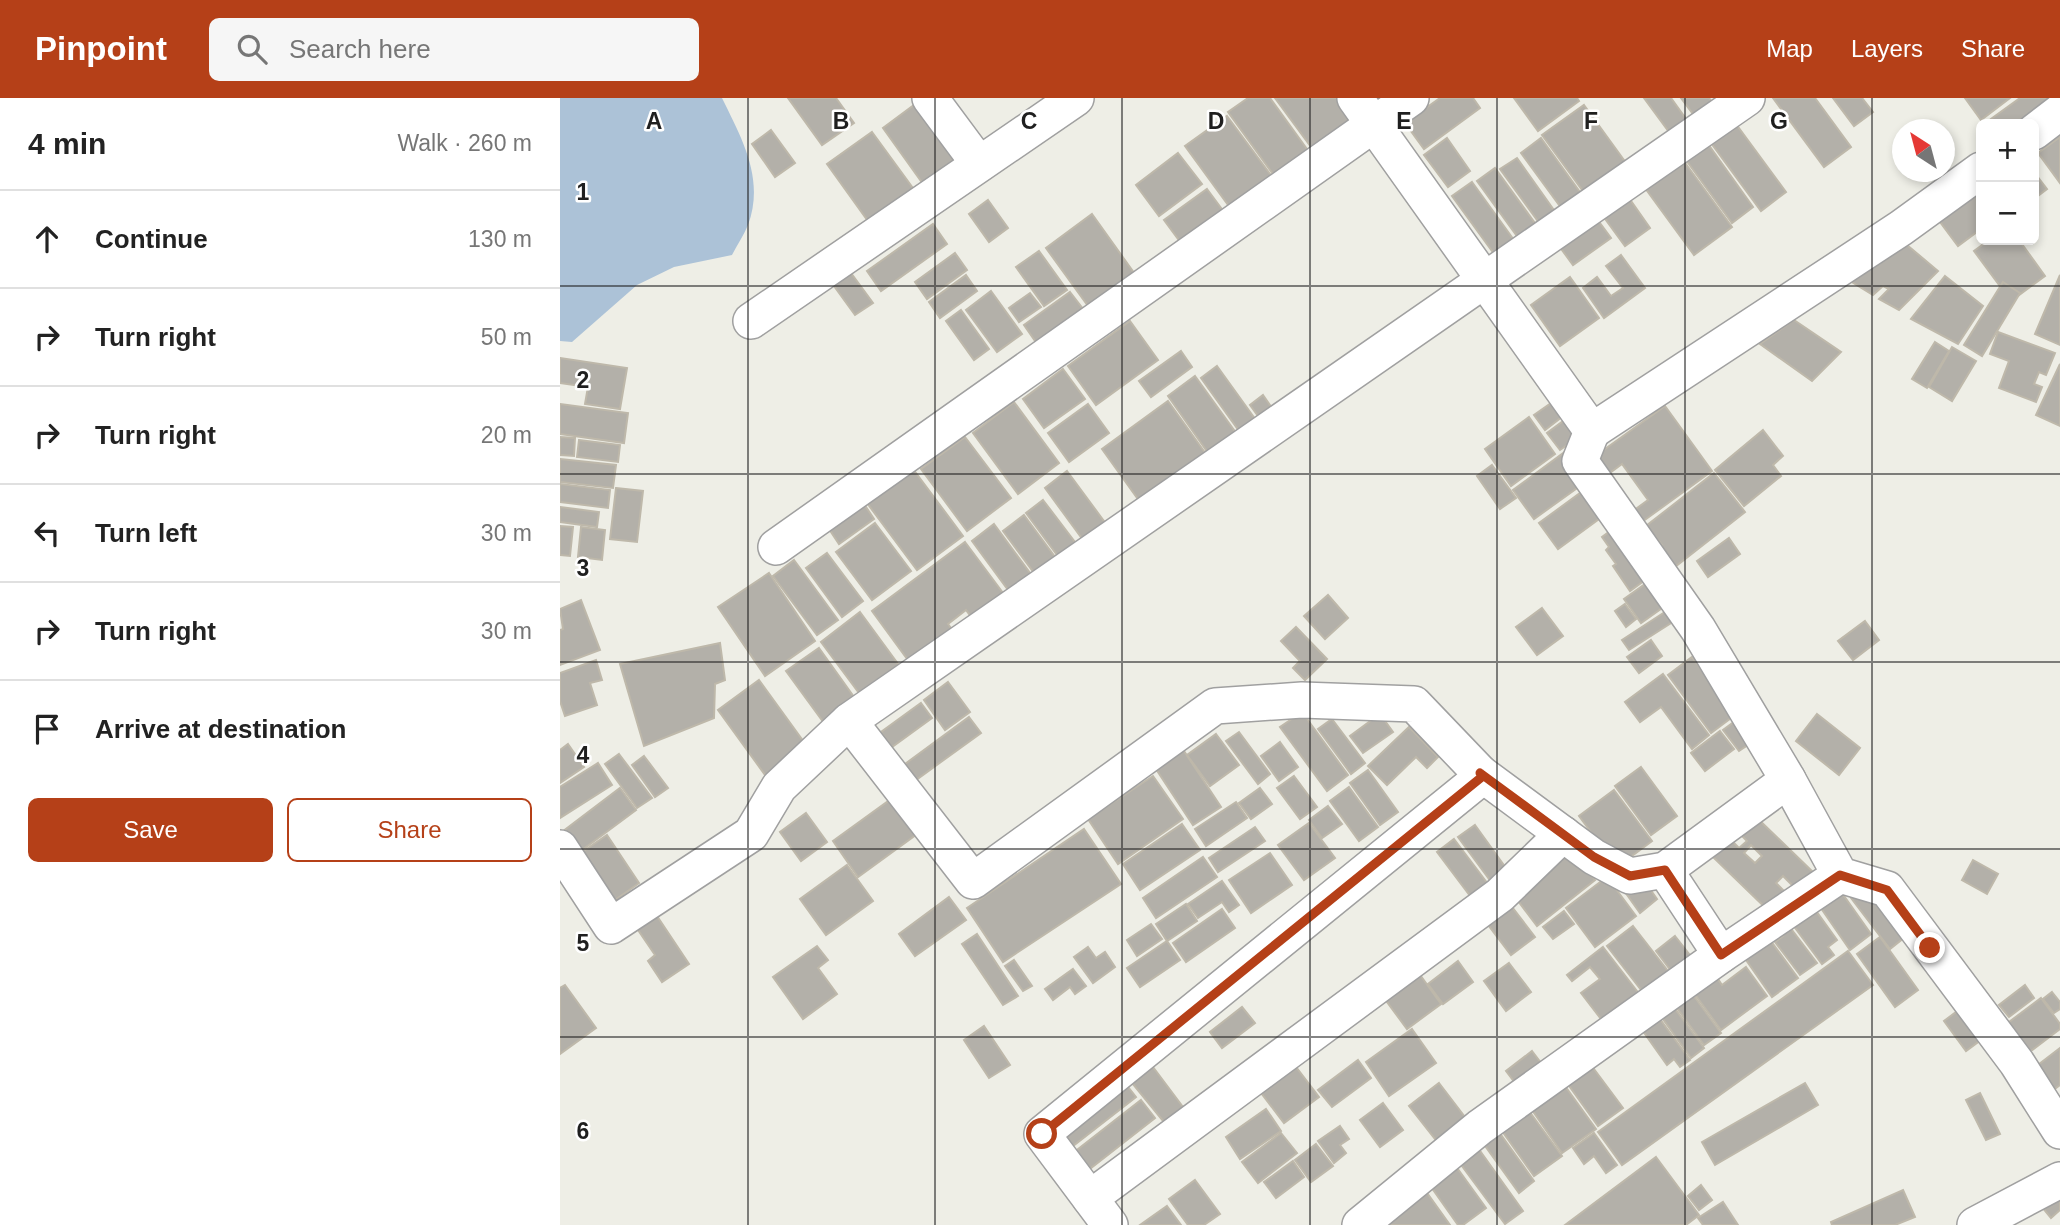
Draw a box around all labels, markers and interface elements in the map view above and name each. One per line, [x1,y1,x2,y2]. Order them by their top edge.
search box [209,18,699,81]
text: Pinpoint [35,30,167,67]
icon: search [233,30,271,68]
text: Search here [289,34,431,64]
text: Map [1766,35,1813,62]
text: Layers [1851,35,1923,62]
text: Share [1961,35,2025,62]
text: A [646,108,662,134]
text: B [833,108,849,134]
text: C [1021,108,1037,134]
text: D [1208,108,1224,134]
text: E [1396,108,1412,134]
text: F [1584,108,1598,134]
text: G [1770,108,1788,134]
north arrow [1892,119,1955,182]
map controls [1976,119,2039,245]
button: + [1976,119,2039,182]
text: 4 min [28,127,106,160]
text: Walk · 260 m [397,130,532,156]
text: 1 [577,179,590,205]
button: − [1976,182,2039,245]
icon: ahead [28,220,66,258]
text: Continue [95,224,208,254]
text: 130 m [468,226,532,252]
icon: right [28,318,66,356]
text: Turn right [95,322,216,352]
text: 50 m [481,324,532,350]
text: 2 [577,367,589,393]
icon: right [28,416,66,454]
text: Turn right [95,420,216,450]
text: 20 m [481,422,532,448]
icon: left [28,514,66,552]
text: Turn left [95,518,197,548]
text: 30 m [481,520,532,546]
text: 3 [577,555,589,581]
icon: right [28,612,66,650]
text: Turn right [95,616,216,646]
text: 30 m [481,618,532,644]
icon: arrive [28,710,66,748]
text: Arrive at destination [95,714,346,744]
text: 4 [577,742,590,768]
button: Save [28,798,273,862]
button: Share [287,798,532,862]
text: 5 [577,930,590,956]
route end [1914,932,1945,963]
text: 6 [577,1118,589,1144]
route start [1026,1118,1057,1149]

